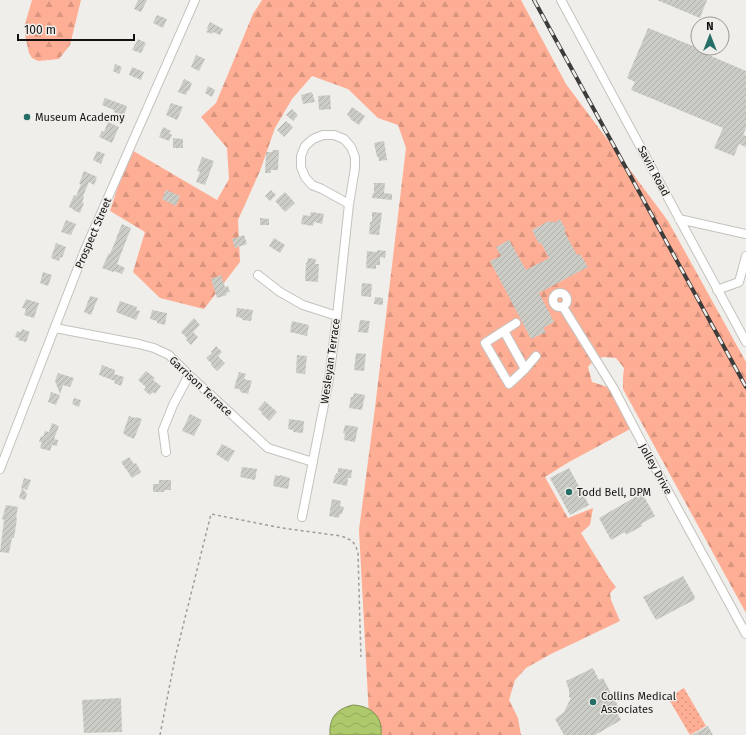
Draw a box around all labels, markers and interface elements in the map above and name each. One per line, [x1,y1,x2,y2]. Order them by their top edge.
scale bar [18,16,134,42]
north arrow [690,16,730,56]
text: N [706,20,714,33]
text: 100 m [24,23,56,37]
place label: Museum Academy [35,111,125,124]
marker: Museum Academy [22,112,32,122]
street label: Savin Road [635,144,672,199]
street label: Prospect Street [73,196,114,271]
street label: Wesleyan Terrace [318,318,343,405]
street label: Garrison Terrace [166,354,235,419]
street label: Jolley Drive [636,441,675,497]
place label: Todd Bell, DPM [577,486,651,499]
marker: Todd Bell, DPM [564,487,574,497]
place label: Collins Medical Associates [601,690,676,716]
marker: Collins Medical Associates [588,697,598,707]

